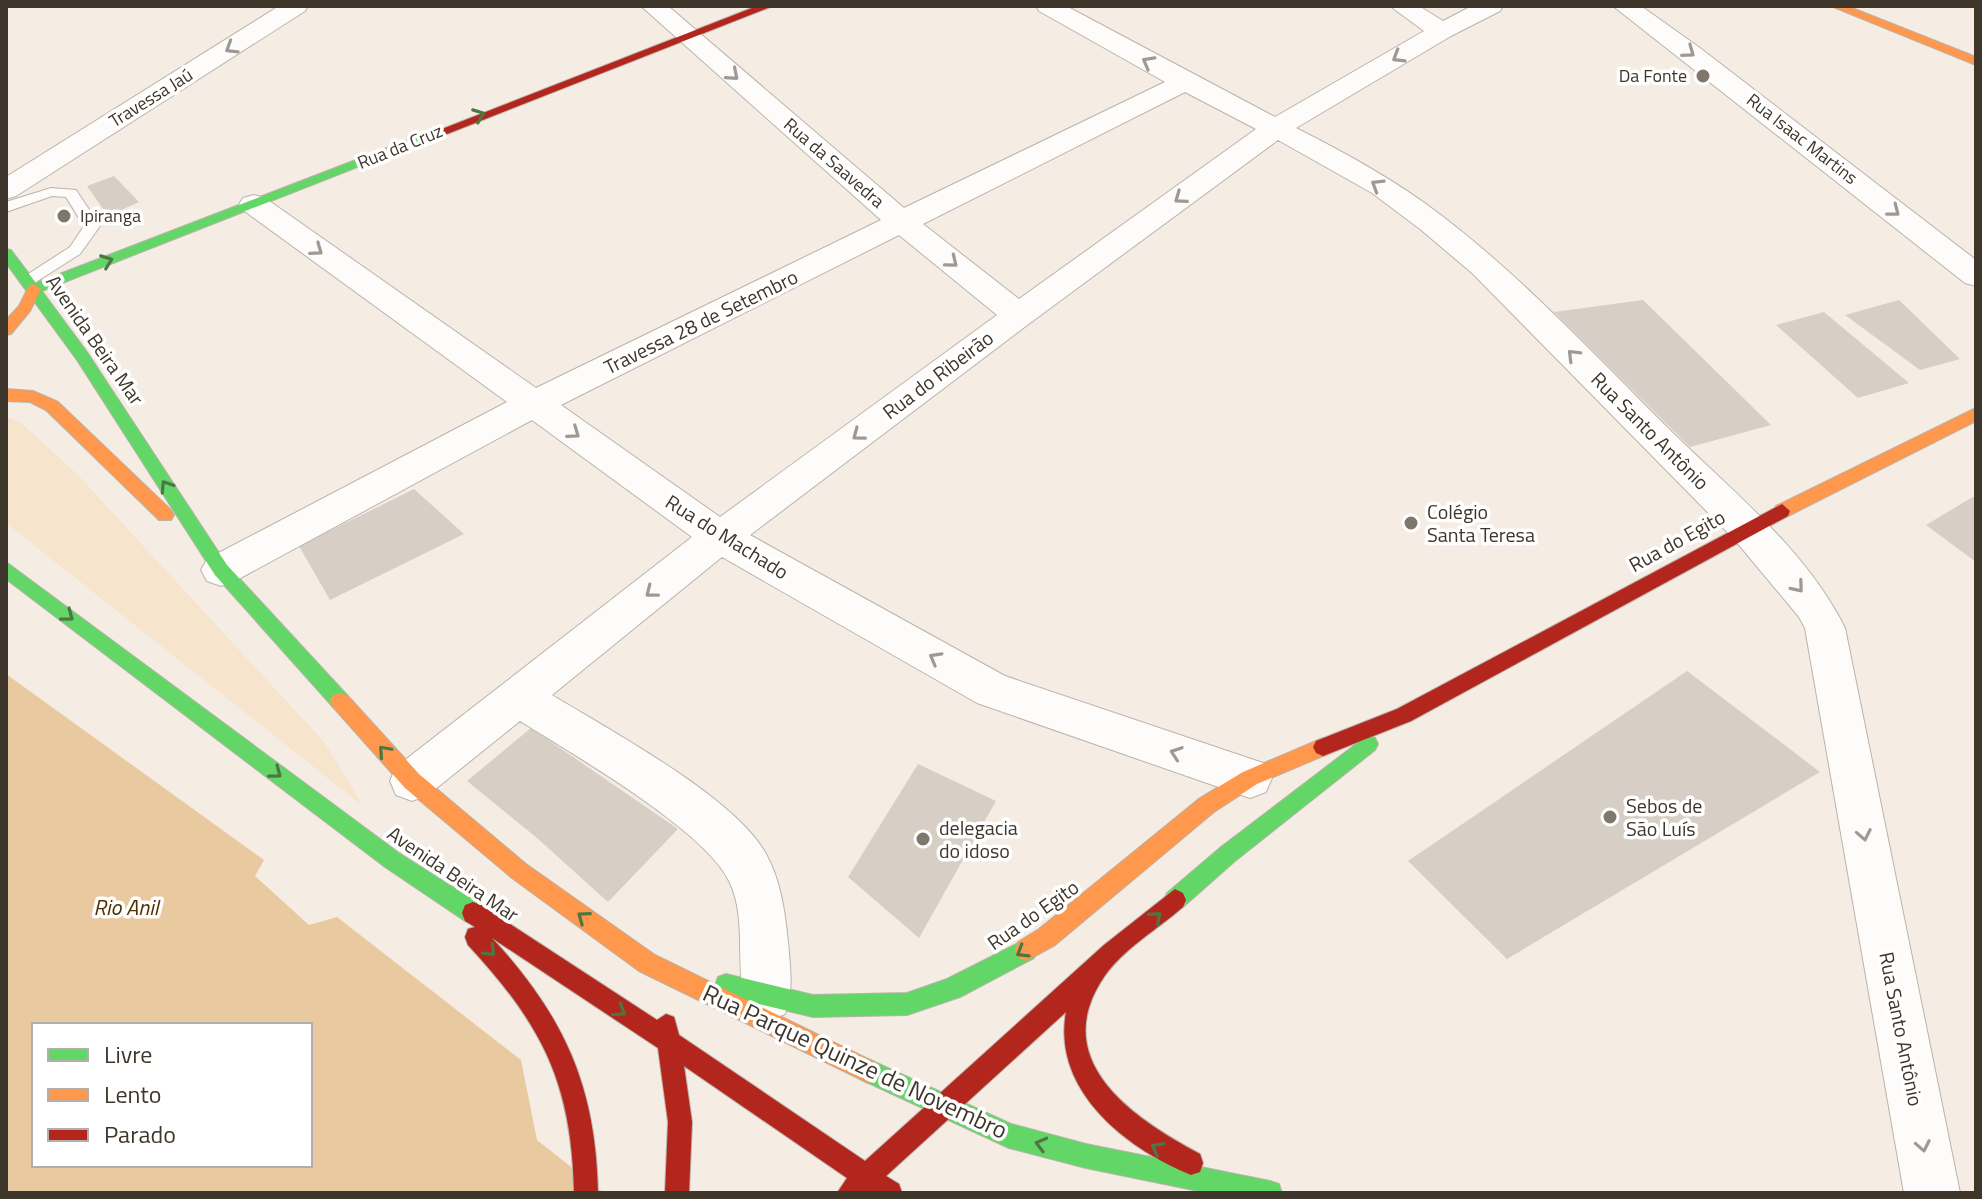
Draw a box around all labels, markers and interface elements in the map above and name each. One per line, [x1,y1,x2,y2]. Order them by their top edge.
one-way arrow [225,38,239,53]
one-way arrow [1680,42,1694,56]
one-way arrow [1392,47,1407,63]
one-way arrow [1142,56,1157,72]
street label: Travessa Jaú [104,61,198,134]
place label: Da Fonte [1619,62,1687,89]
one-way arrow [724,65,739,80]
marker: Da Fonte [1694,67,1712,85]
street label: Rua Isaac Martins [1741,86,1864,191]
one-way arrow [471,109,485,125]
street label: Rua da Saavedra [778,111,891,214]
street label: Rua da Cruz [353,117,446,176]
one-way arrow [1371,179,1386,195]
one-way arrow [1174,188,1189,203]
place label: Ipiranga [80,202,141,229]
one-way arrow [1885,202,1900,216]
marker: Ipiranga [55,207,73,225]
one-way arrow [309,240,323,255]
one-way arrow [943,252,957,267]
one-way arrow [99,254,113,271]
street label: Travessa 28 de Setembro [598,261,803,382]
street label: Avenida Beira Mar [39,268,152,411]
street label: Rua do Ribeirão [876,322,1000,427]
one-way arrow [1568,349,1582,364]
street label: Rua Santo Antônio [1584,364,1717,497]
one-way arrow [566,423,580,438]
one-way arrow [852,425,867,439]
one-way arrow [161,480,176,494]
street label: Rua do Machado [660,486,795,587]
place label: Colégio Santa Teresa [1427,496,1535,550]
street label: Rua do Egito [1623,501,1731,580]
marker: Colégio Santa Teresa [1402,514,1420,532]
one-way arrow [1788,578,1803,592]
one-way arrow [645,583,660,597]
one-way arrow [59,607,74,621]
one-way arrow [929,652,944,668]
one-way arrow [380,745,394,760]
one-way arrow [1170,746,1184,762]
one-way arrow [267,763,282,778]
place label: Sebos de São Luís [1626,790,1702,844]
marker: Sebos de São Luís [1601,808,1619,826]
place label: delegacia do idoso [939,812,1018,866]
street label: Avenida Beira Mar [381,818,525,929]
one-way arrow [1855,828,1872,841]
marker: delegacia do idoso [914,830,932,848]
street label: Rua do Egito [980,872,1085,958]
water label: Rio Anil [93,890,161,924]
one-way arrow [578,912,592,927]
one-way arrow [1146,912,1161,927]
one-way arrow [481,942,495,956]
one-way arrow [1016,942,1031,958]
street label: Rua Santo Antônio [1871,949,1932,1109]
street label: Rua Parque Quinze de Novembro [697,975,1014,1148]
one-way arrow [612,1001,626,1016]
legend [32,1023,312,1167]
text: Livre [104,1036,152,1072]
text: Lento [104,1076,161,1112]
text: Parado [104,1116,176,1152]
one-way arrow [1035,1137,1049,1154]
one-way arrow [1913,1139,1930,1152]
one-way arrow [1151,1142,1166,1157]

